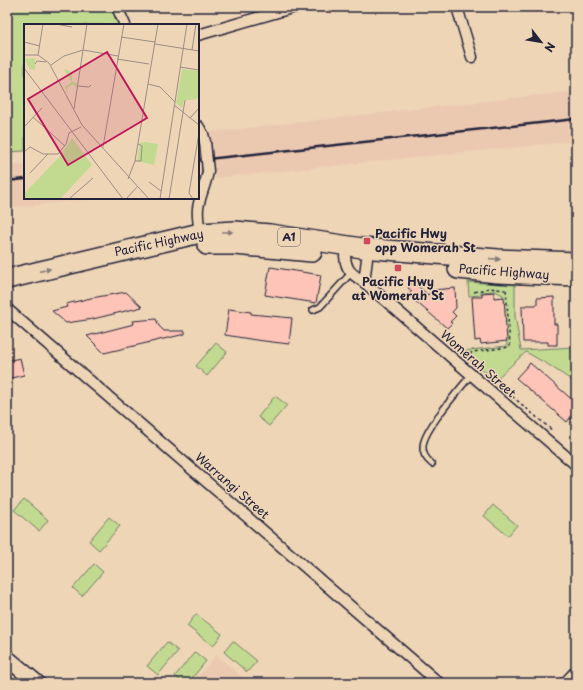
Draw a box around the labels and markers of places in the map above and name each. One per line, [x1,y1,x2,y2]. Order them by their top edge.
place label: Pacific Hwy opp Womerah St [375,224,476,256]
marker: Pacific Hwy opp Womerah St [362,236,372,246]
marker: Pacific Hwy at Womerah St [393,263,403,273]
place label: Pacific Hwy at Womerah St [352,272,445,304]

